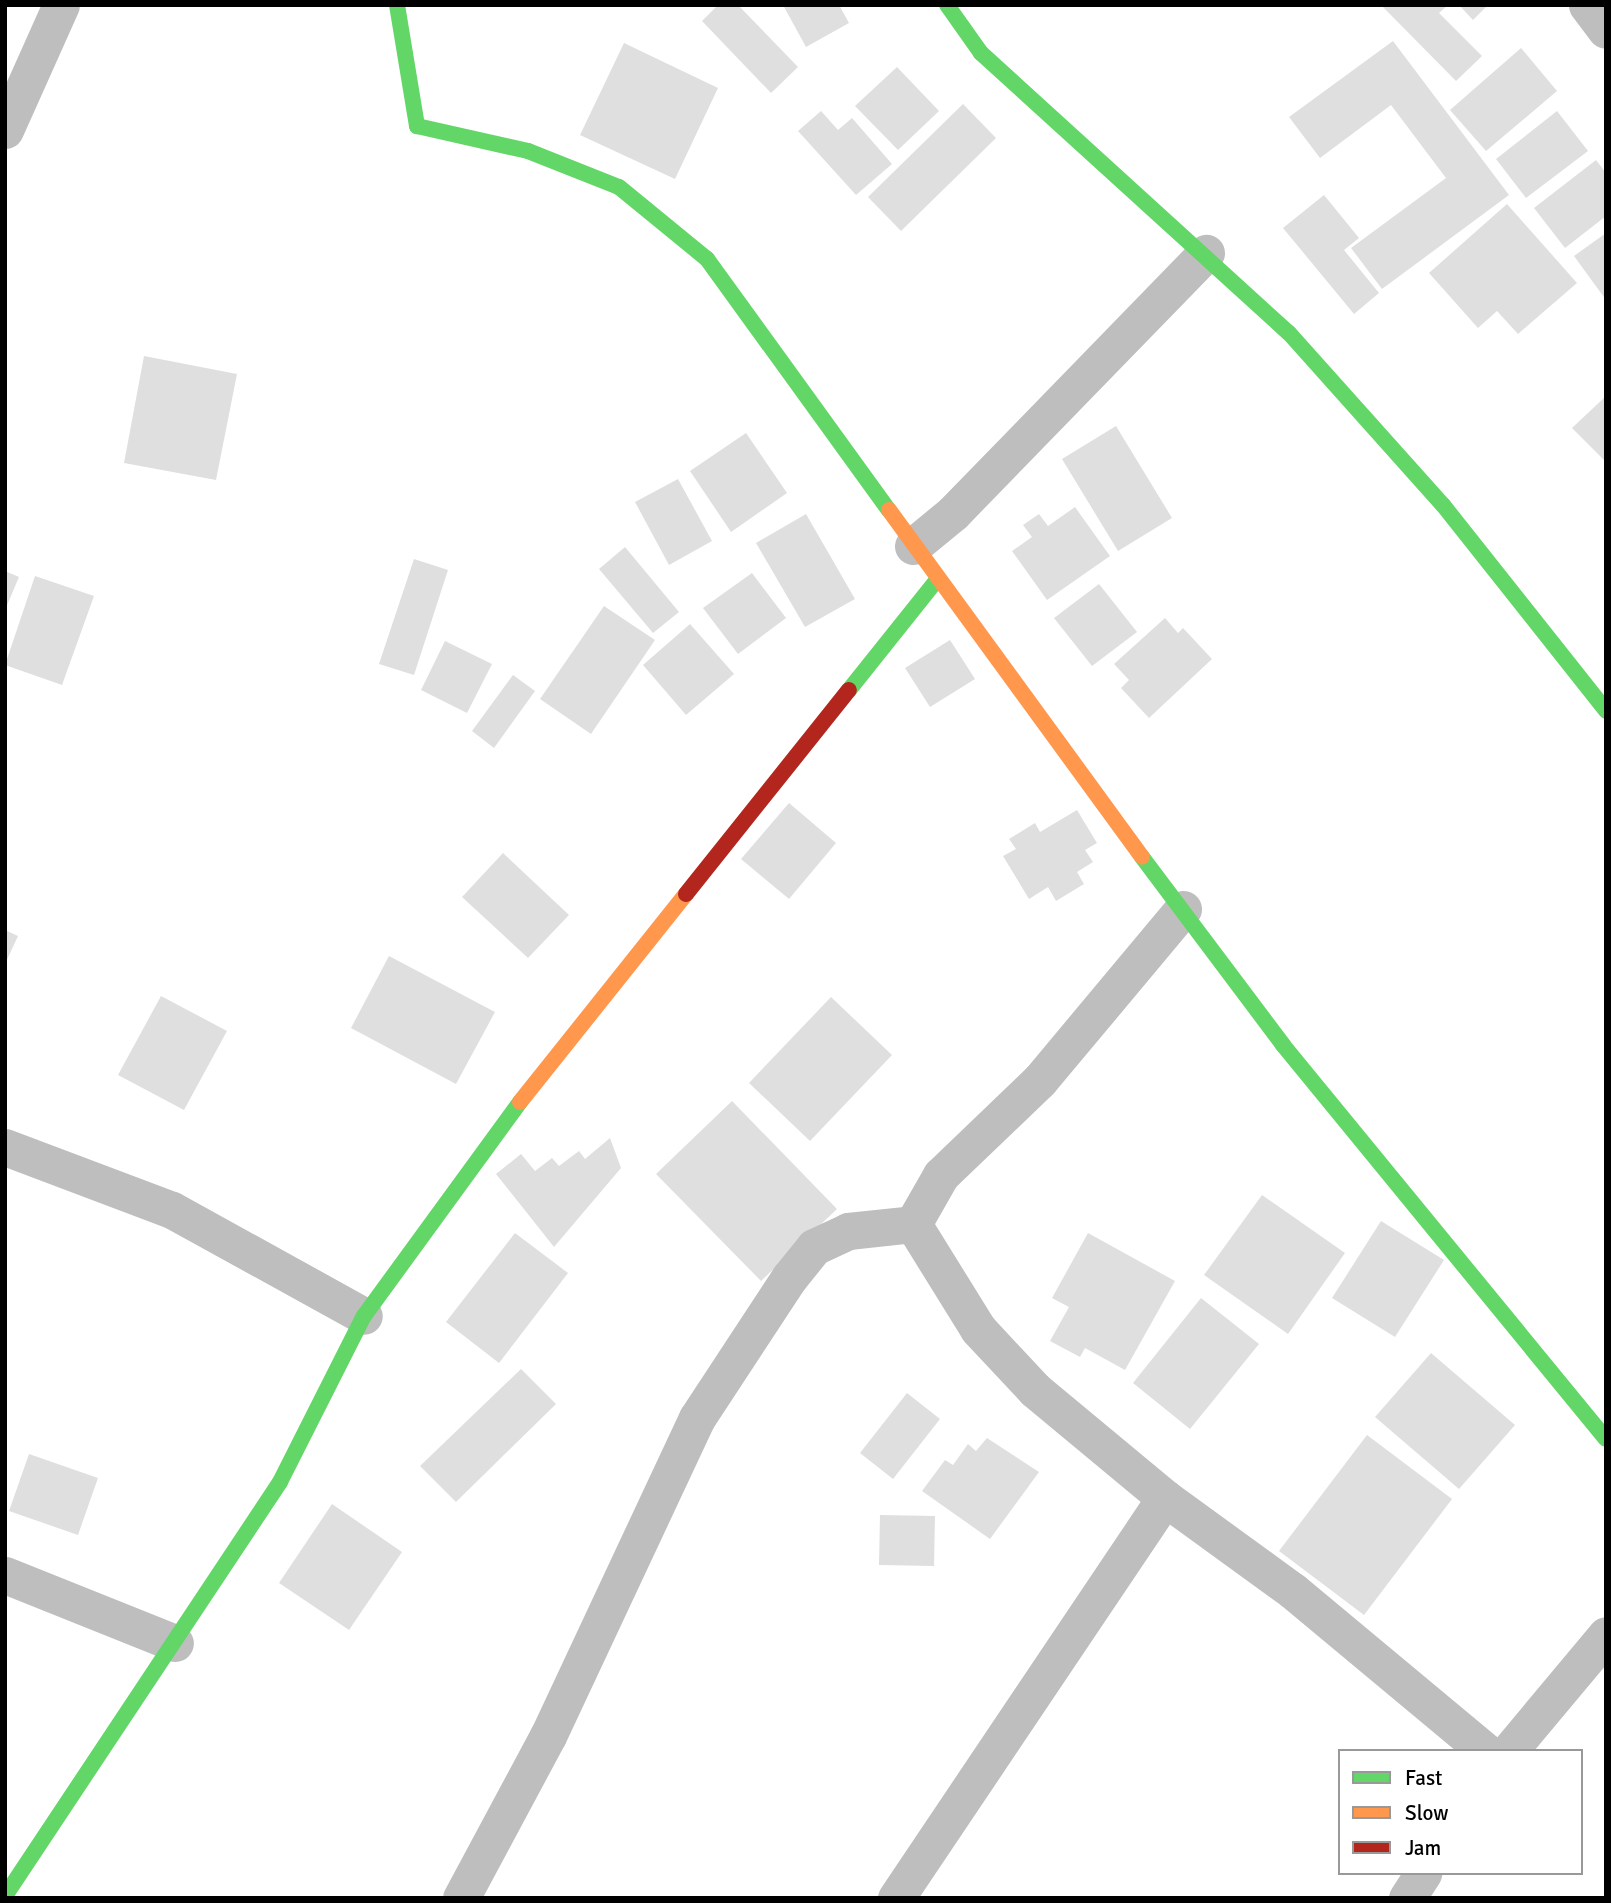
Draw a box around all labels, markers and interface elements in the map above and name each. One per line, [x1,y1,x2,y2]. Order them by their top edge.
legend [1338,1749,1583,1875]
text: Fast [1405,1765,1442,1791]
text: Slow [1405,1800,1449,1826]
text: Jam [1405,1835,1441,1861]

